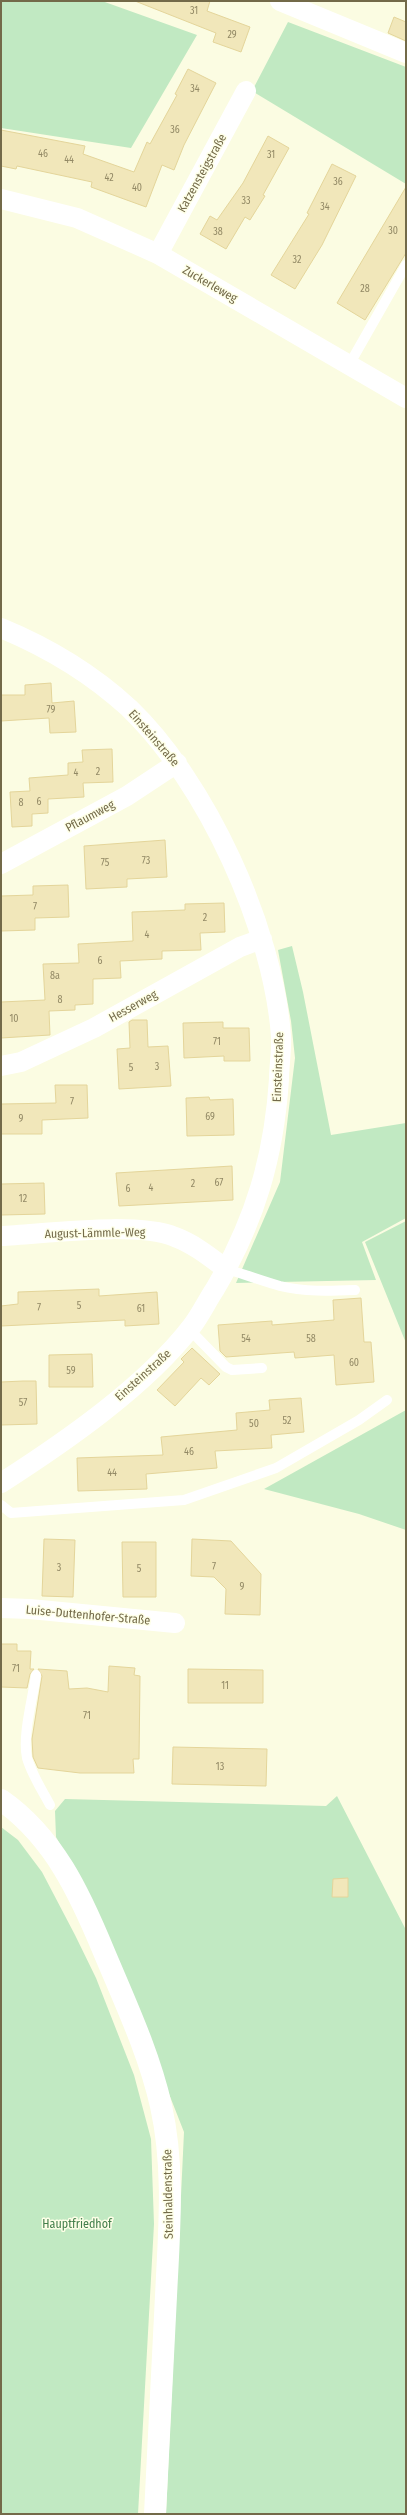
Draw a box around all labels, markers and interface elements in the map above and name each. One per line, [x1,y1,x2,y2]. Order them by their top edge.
house number: 31 [190,5,198,17]
house number: 29 [227,29,237,41]
house number: 34 [190,83,200,95]
house number: 36 [170,124,180,136]
street label: Katzensteigstraße [175,131,229,215]
house number: 46 [38,148,48,160]
house number: 31 [267,149,275,161]
house number: 44 [64,154,74,166]
house number: 42 [104,172,114,184]
house number: 36 [333,176,343,188]
house number: 40 [132,182,142,194]
house number: 33 [241,195,251,207]
house number: 34 [320,201,330,213]
house number: 30 [388,225,398,237]
house number: 38 [213,226,223,238]
house number: 32 [293,254,302,266]
street label: Zuckerleweg [180,263,240,305]
house number: 28 [360,283,370,295]
house number: 79 [47,704,56,716]
street label: Einsteinstraße [126,707,182,769]
house number: 2 [96,766,101,778]
house number: 4 [74,767,79,779]
house number: 6 [37,796,42,808]
house number: 8 [19,797,24,809]
street label: Pflaumweg [63,797,117,835]
house number: 73 [142,855,151,867]
house number: 75 [101,857,110,869]
house number: 7 [33,901,37,913]
house number: 2 [203,912,208,924]
house number: 4 [145,929,150,941]
house number: 6 [98,955,103,967]
house number: 8a [50,970,60,982]
street label: Hesserweg [106,987,160,1025]
house number: 8 [58,994,63,1006]
house number: 10 [9,1013,19,1025]
street label: Einsteinstraße [270,1032,286,1102]
house number: 71 [213,1036,221,1048]
house number: 3 [155,1061,160,1073]
house number: 5 [129,1062,134,1074]
house number: 7 [70,1096,74,1108]
house number: 69 [205,1111,215,1123]
house number: 9 [19,1113,24,1125]
house number: 67 [215,1177,223,1189]
house number: 2 [191,1178,196,1190]
house number: 4 [149,1182,154,1194]
house number: 6 [126,1183,131,1195]
house number: 12 [19,1193,28,1205]
street label: August-Lämmle-Weg [44,1225,146,1241]
house number: 5 [77,1300,82,1312]
house number: 7 [37,1302,41,1314]
house number: 61 [137,1303,145,1315]
house number: 54 [241,1333,251,1345]
house number: 58 [306,1333,316,1345]
street label: Einsteinstraße [112,1346,174,1404]
house number: 60 [349,1357,359,1369]
house number: 59 [66,1365,76,1377]
house number: 57 [19,1397,27,1409]
house number: 52 [283,1415,292,1427]
house number: 50 [249,1418,259,1430]
house number: 46 [184,1446,194,1458]
house number: 44 [107,1467,117,1479]
house number: 7 [212,1561,216,1573]
house number: 3 [57,1562,62,1574]
house number: 5 [137,1563,142,1575]
house number: 9 [240,1581,245,1593]
street label: Luise-Duttenhofer-Straße [25,1603,151,1627]
house number: 71 [12,1663,20,1675]
house number: 11 [221,1680,229,1692]
house number: 71 [83,1710,91,1722]
house number: 13 [216,1761,225,1773]
street label: Steinhaldenstraße [160,2149,176,2239]
park label: Hauptfriedhof [42,2217,113,2231]

